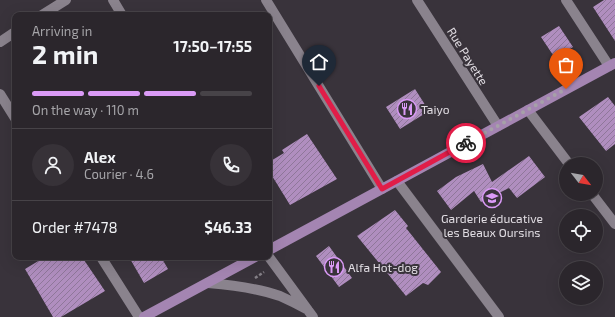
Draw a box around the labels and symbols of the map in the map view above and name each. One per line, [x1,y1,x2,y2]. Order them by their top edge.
street label: Rue Payette [445,25,491,87]
pin [302,45,336,86]
pin [549,48,583,89]
restaurant icon: Taiyo [396,98,418,120]
place label: Taiyo [421,102,450,116]
courier [446,123,486,163]
north arrow [559,157,603,201]
school or university icon: Garderie éducative les Beaux Oursins [481,187,503,209]
place label: Garderie éducative les Beaux Oursins [441,211,543,239]
restaurant icon: Alfa Hot-dog [323,256,345,278]
place label: Alfa Hot-dog [348,260,418,274]

